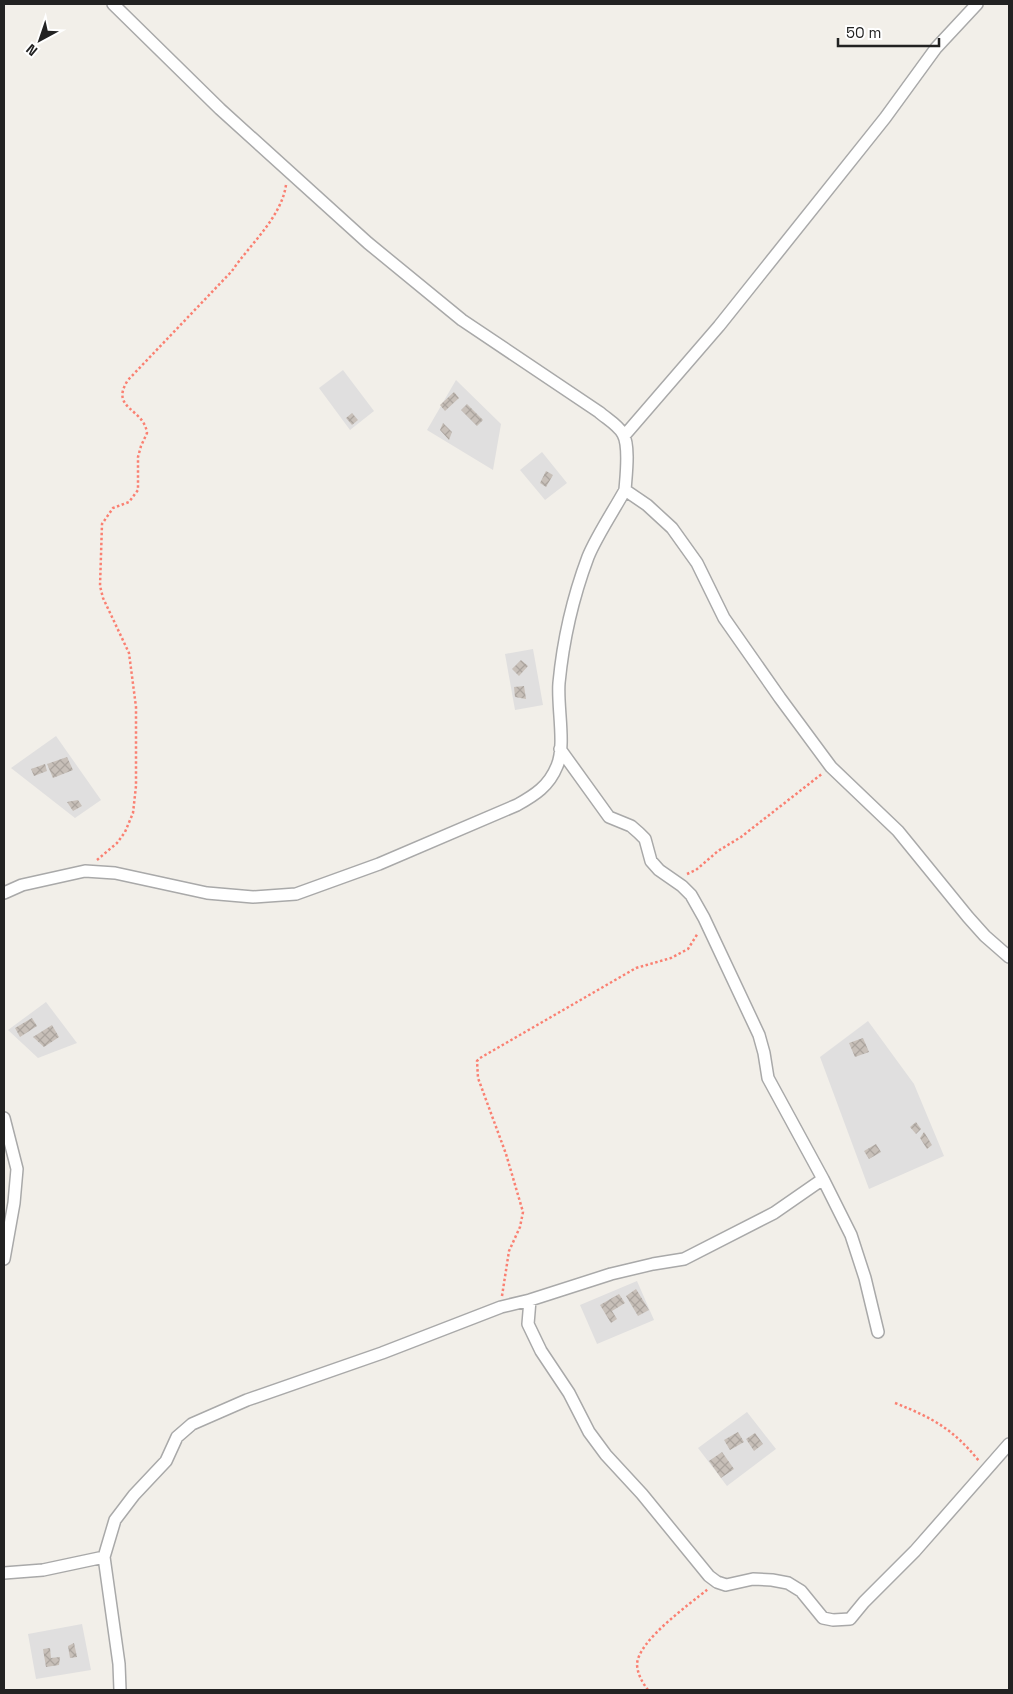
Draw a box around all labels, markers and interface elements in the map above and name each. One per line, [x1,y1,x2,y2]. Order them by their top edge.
north arrow [15,15,65,65]
scale bar [838,15,939,47]
text: 50 m [846,23,881,42]
text: N [22,40,41,60]

